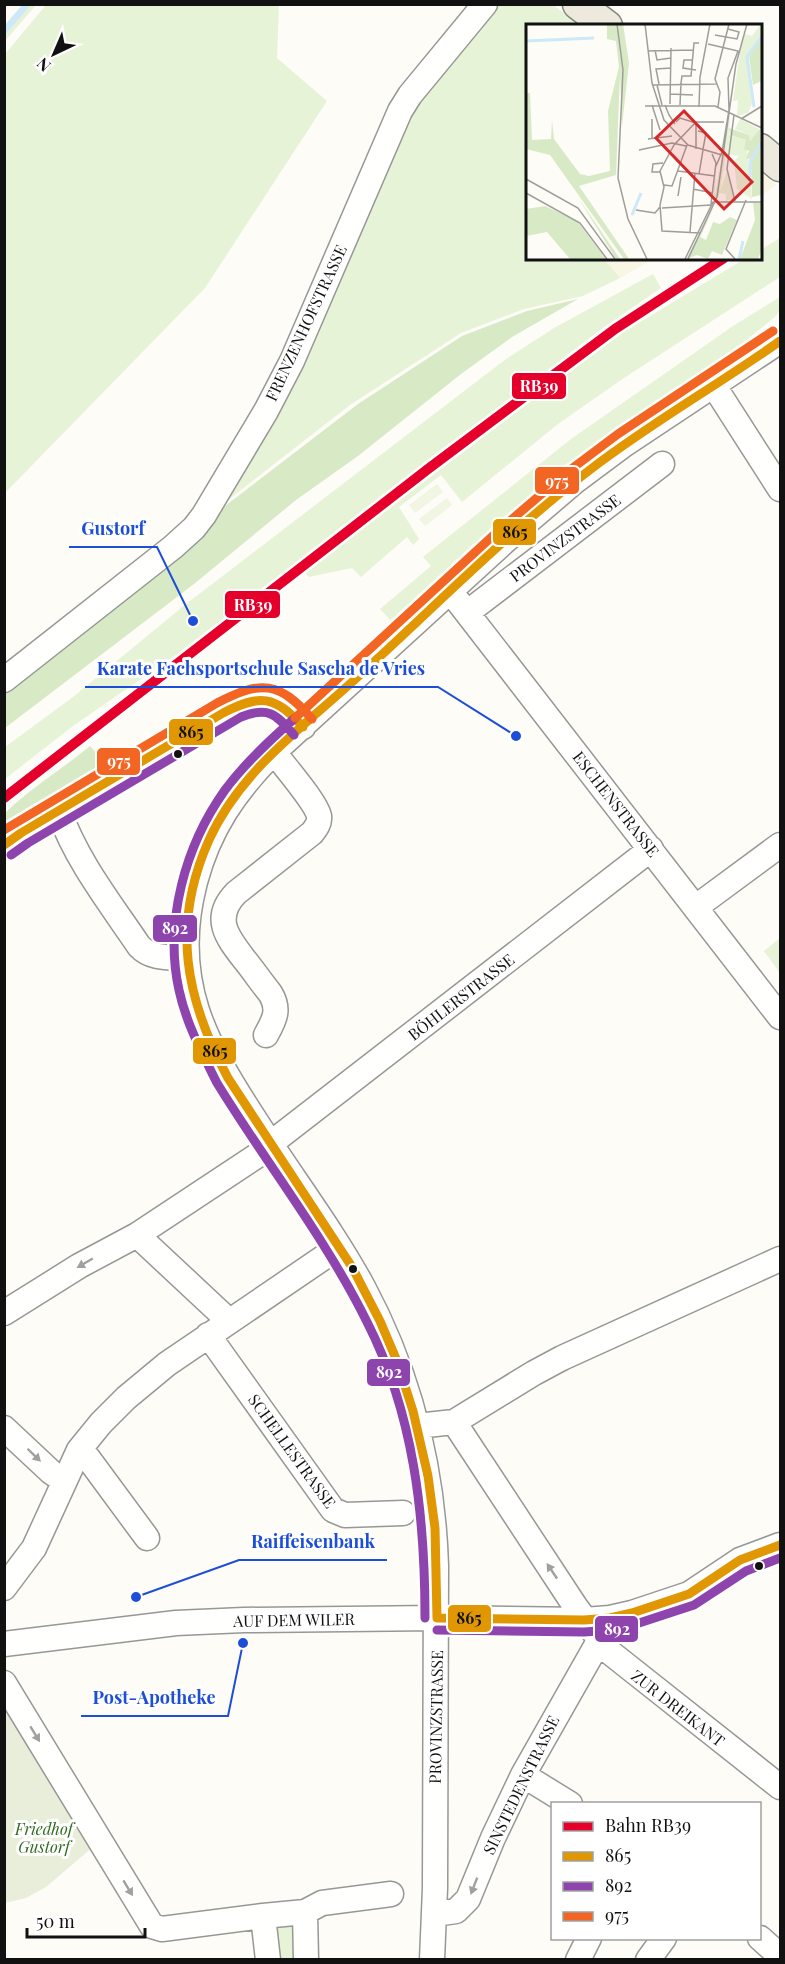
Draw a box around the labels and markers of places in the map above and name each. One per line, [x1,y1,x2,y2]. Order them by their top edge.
callout: Gustorf [69,511,157,547]
callout: Karate Fachsportschule Sascha de Vries [85,651,438,687]
unlabelled marker [172,748,184,760]
unlabelled marker [347,1263,359,1275]
callout: Raiffeisenbank [239,1524,387,1560]
unlabelled marker [753,1560,765,1572]
callout: Post-Apotheke [81,1680,228,1716]

